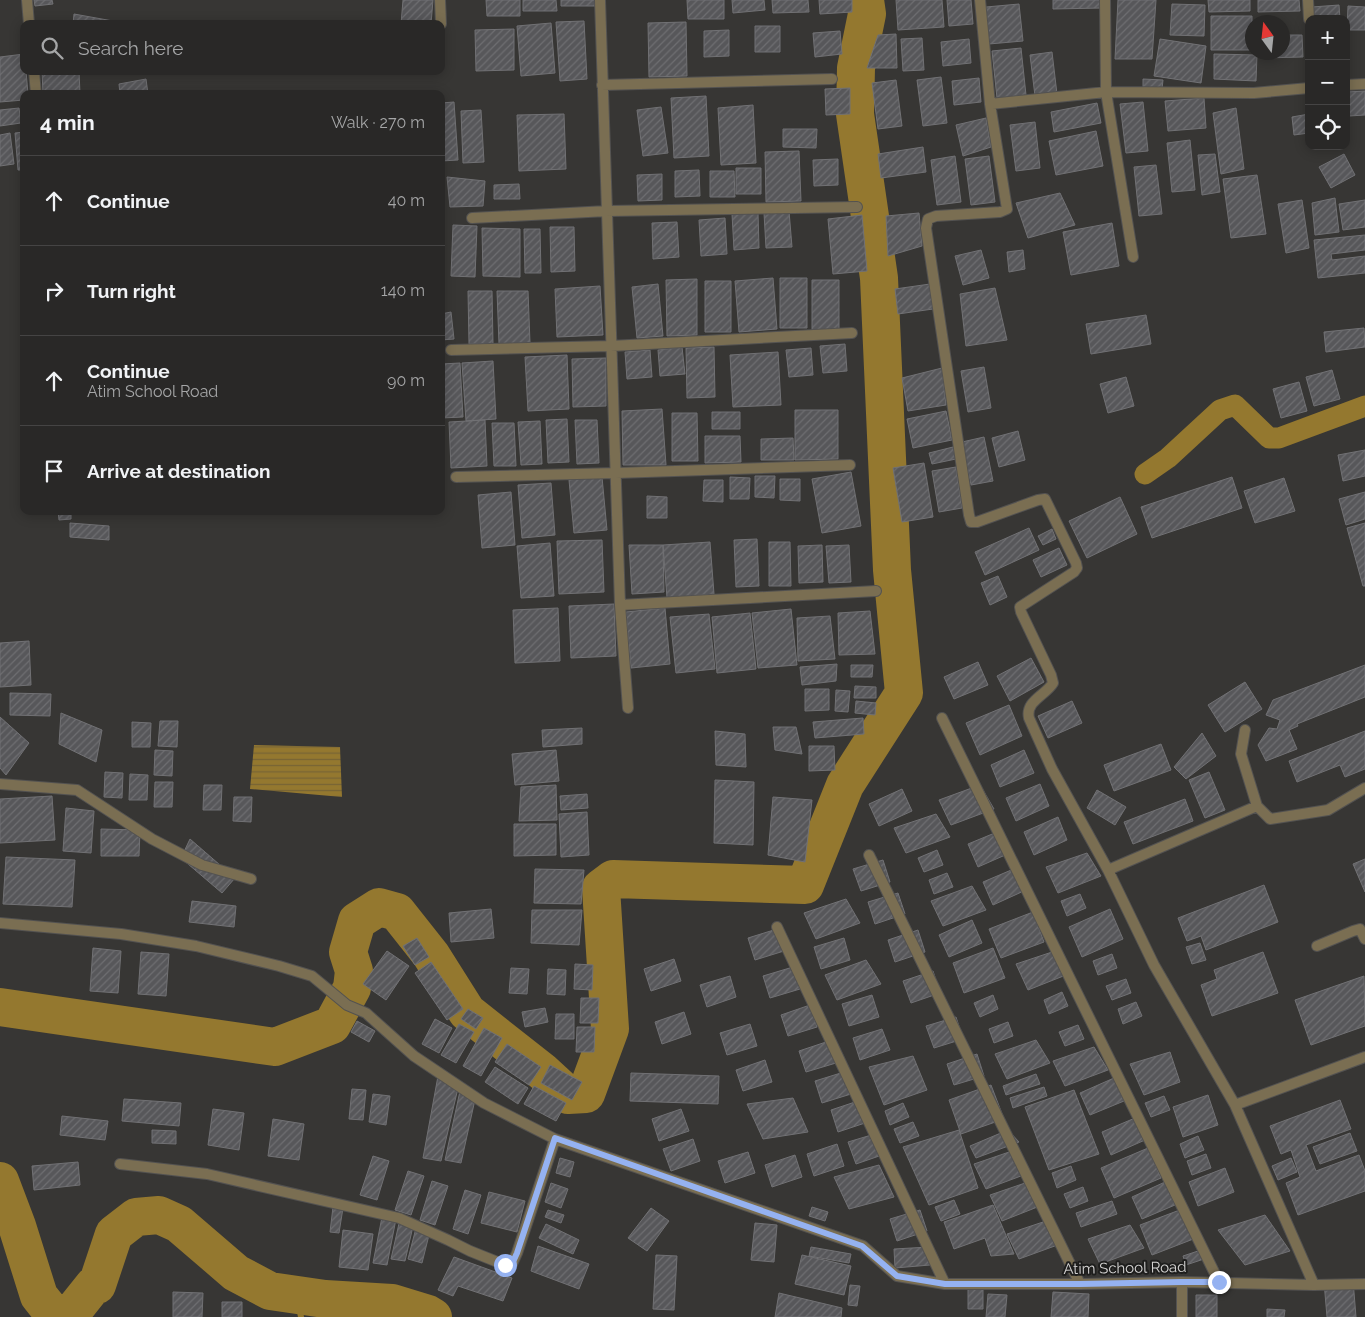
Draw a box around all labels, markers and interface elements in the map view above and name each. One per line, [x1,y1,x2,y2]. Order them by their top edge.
north arrow [1245,15,1290,60]
map controls [1305,15,1350,150]
button: + [1305,15,1350,60]
search box [20,20,445,75]
icon: search [38,34,66,62]
text: Search here [78,37,184,59]
button: − [1305,60,1350,105]
button: locate [1305,105,1350,150]
text: 4 min [40,110,95,135]
text: Walk · 270 m [331,113,425,132]
icon: ahead [40,187,68,215]
text: Continue [87,190,170,212]
text: 40 m [388,191,425,210]
icon: right [40,277,68,305]
text: Turn right [87,280,176,302]
text: 140 m [381,281,425,300]
text: Continue [87,360,170,382]
icon: ahead [40,367,68,395]
text: 90 m [387,371,425,390]
text: Atim School Road [87,382,218,401]
icon: arrive [40,457,68,485]
text: Arrive at destination [87,460,271,482]
route start [494,1254,517,1277]
street label: Atim School Road [1063,1258,1187,1278]
route end [1208,1271,1231,1294]

